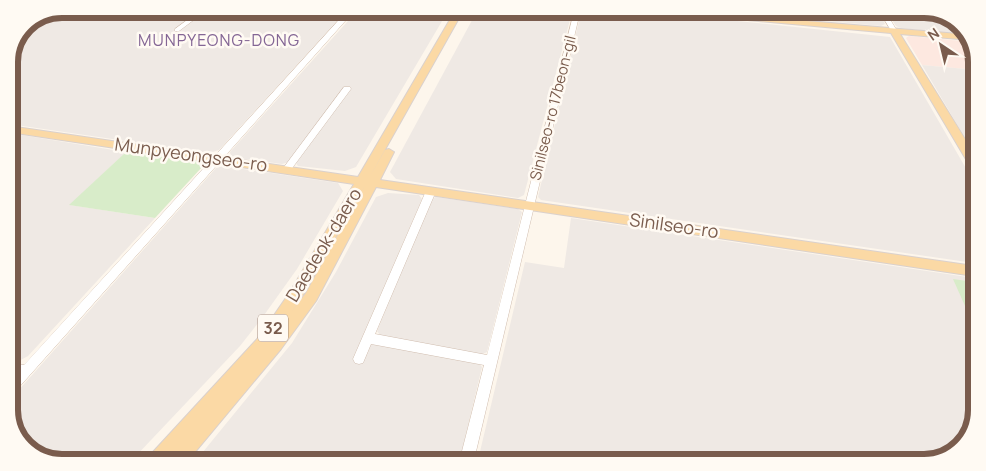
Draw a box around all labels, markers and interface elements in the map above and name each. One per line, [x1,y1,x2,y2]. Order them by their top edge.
north arrow [916,20,966,70]
text: N [924,23,943,45]
district label: MUNPYEONG-DONG [138,29,300,51]
street label: Sinilseo-ro 17beon-gil [524,33,581,183]
street label: Munpyeongseo-ro [113,131,269,177]
street label: Daedeok-daero [280,183,367,306]
street label: Sinilseo-ro [628,207,720,243]
road number: 32 [258,314,288,342]

